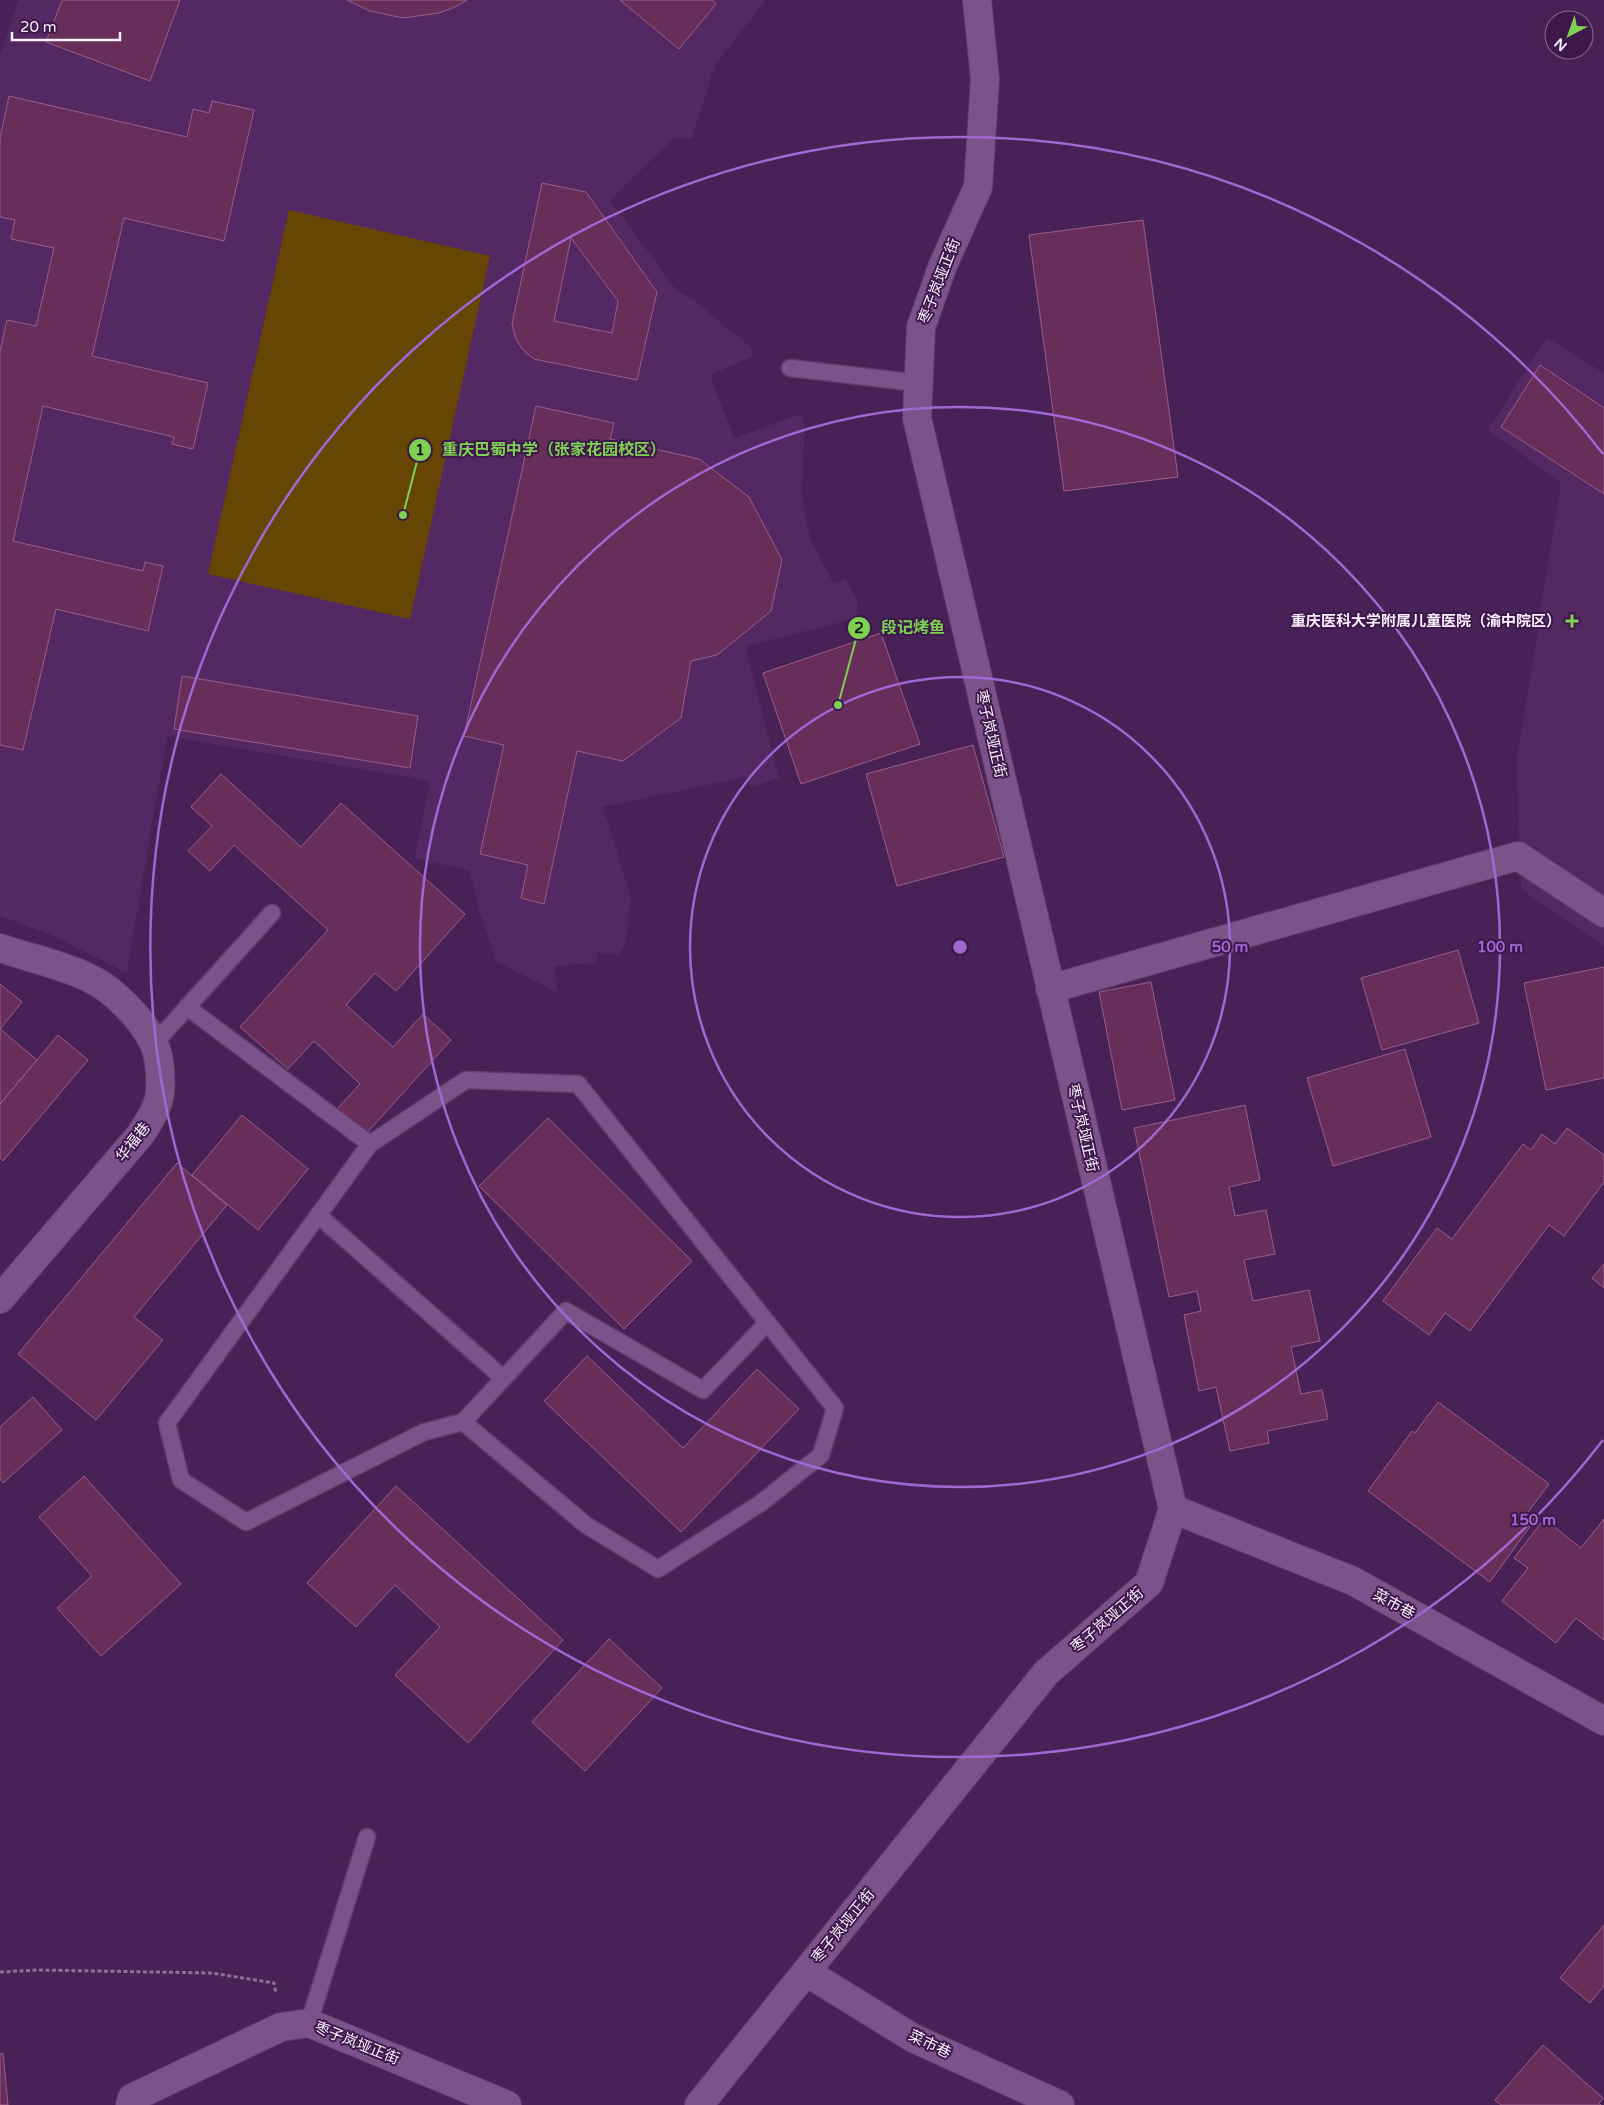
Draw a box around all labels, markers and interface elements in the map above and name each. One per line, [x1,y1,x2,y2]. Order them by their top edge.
scale bar [12,10,120,42]
north arrow [1544,10,1594,60]
text: 20 m [20,18,57,36]
text: N [1551,34,1571,55]
street label: 枣子岚垭正街 [914,236,964,326]
callout: 重庆巴蜀中学（张家花园校区） [407,434,676,465]
text: 重庆巴蜀中学（张家花园校区） [442,440,666,460]
text: 1 [415,441,425,459]
callout: 段记烤鱼 [846,612,955,643]
place label: 重庆医科大学附属儿童医院（渝中院区） [1291,612,1561,630]
marker: 重庆医科大学附属儿童医院（渝中院区） [1565,614,1579,628]
text: 段记烤鱼 [881,618,945,638]
text: 2 [854,619,864,637]
street label: 枣子岚垭正街 [972,688,1010,780]
centre of rings [951,938,969,956]
text: 50 m [1212,938,1248,956]
text: 100 m [1477,938,1523,956]
street label: 枣子岚垭正街 [1064,1082,1102,1174]
street label: 华福巷 [112,1119,154,1165]
text: 150 m [1510,1511,1556,1529]
street label: 枣子岚垭正街 [1067,1584,1147,1656]
street label: 菜市巷 [1370,1585,1418,1623]
street label: 枣子岚垭正街 [808,1885,878,1967]
street label: 枣子岚垭正街 [312,2018,402,2068]
street label: 菜市巷 [906,2026,954,2062]

